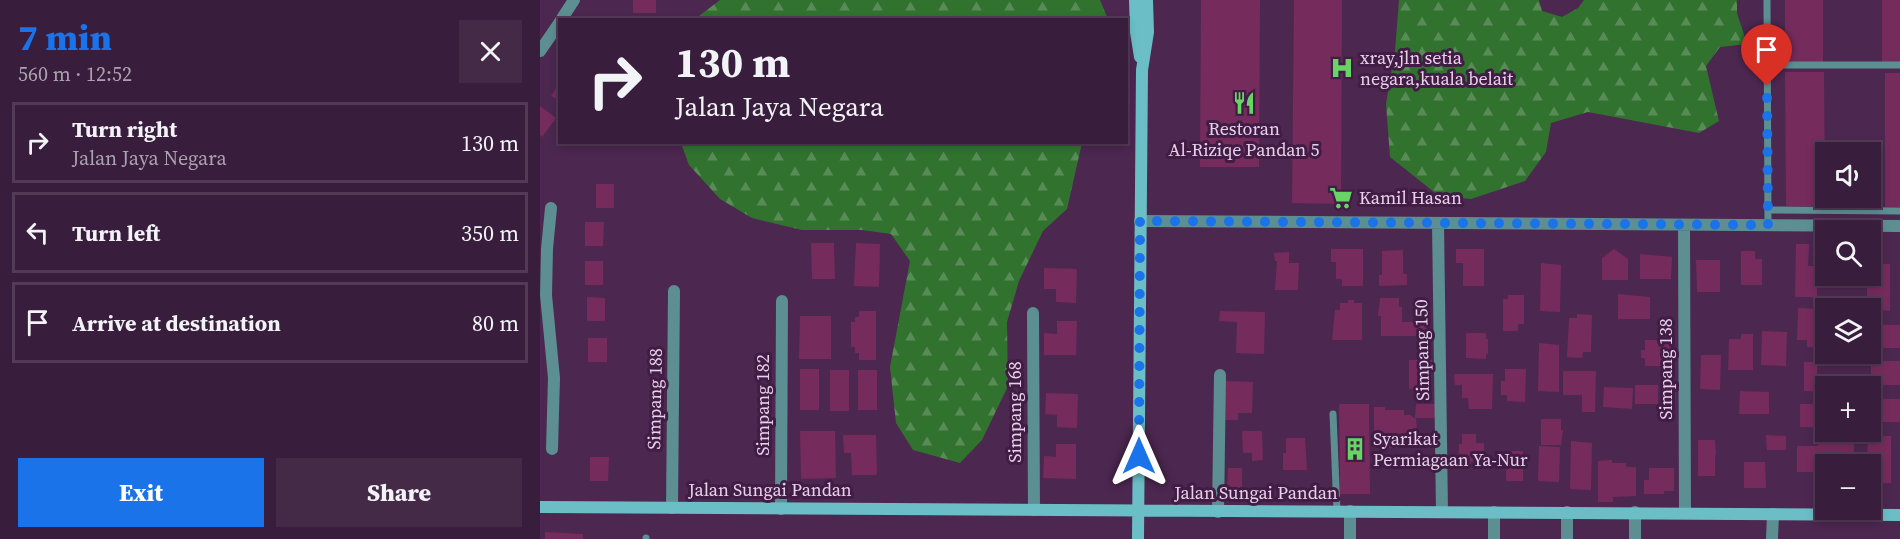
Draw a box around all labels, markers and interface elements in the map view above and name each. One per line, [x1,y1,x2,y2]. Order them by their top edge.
text: 7 min [18,13,112,62]
button: close [459,20,522,83]
pin [1741,24,1792,86]
text: 130 m [675,33,790,91]
icon: arrive [1750,33,1783,66]
icon: right [576,42,654,120]
place label: xray,jln setia negara,kuala belait [1360,45,1513,91]
hospital icon: xray,jln setia negara,kuala belait [1329,55,1355,81]
text: 560 m · 12:52 [18,60,132,88]
text: Jalan Jaya Negara [675,88,884,125]
restaurant icon: Restoran Al-Riziqe Pandan 5 [1231,90,1257,116]
text: Turn right [72,114,177,144]
place label: Restoran Al-Riziqe Pandan 5 [1169,116,1319,162]
icon: right [21,126,54,159]
text: 130 m [461,128,519,158]
map controls [1815,142,1881,520]
button: sound [1815,142,1881,208]
text: Jalan Jaya Negara [72,144,227,172]
supermarket icon: Kamil Hasan [1328,185,1354,211]
place label: Kamil Hasan [1359,185,1462,210]
icon: left [21,216,54,249]
text: Turn left [72,218,160,248]
text: 350 m [461,218,519,248]
button: search [1815,220,1881,286]
button: layers [1815,298,1881,364]
street label: Simpang 150 [1408,299,1435,401]
icon: arrive [21,306,54,339]
text: Arrive at destination [72,308,281,338]
text: 80 m [472,308,519,338]
street label: Simpang 138 [1653,318,1678,420]
street label: Simpang 188 [641,348,668,450]
street label: Simpang 182 [750,354,775,456]
street label: Simpang 168 [1002,361,1027,463]
button: + [1815,376,1881,442]
position arrow [1107,424,1171,488]
place label: Syarikat Permiagaan Ya-Nur [1373,426,1528,472]
building icon: Syarikat Permiagaan Ya-Nur [1342,436,1368,462]
button: − [1815,454,1881,520]
button: Exit [18,458,264,527]
button: Share [276,458,522,527]
street label: Jalan Sungai Pandan [687,477,852,502]
street label: Jalan Sungai Pandan [1173,480,1338,505]

